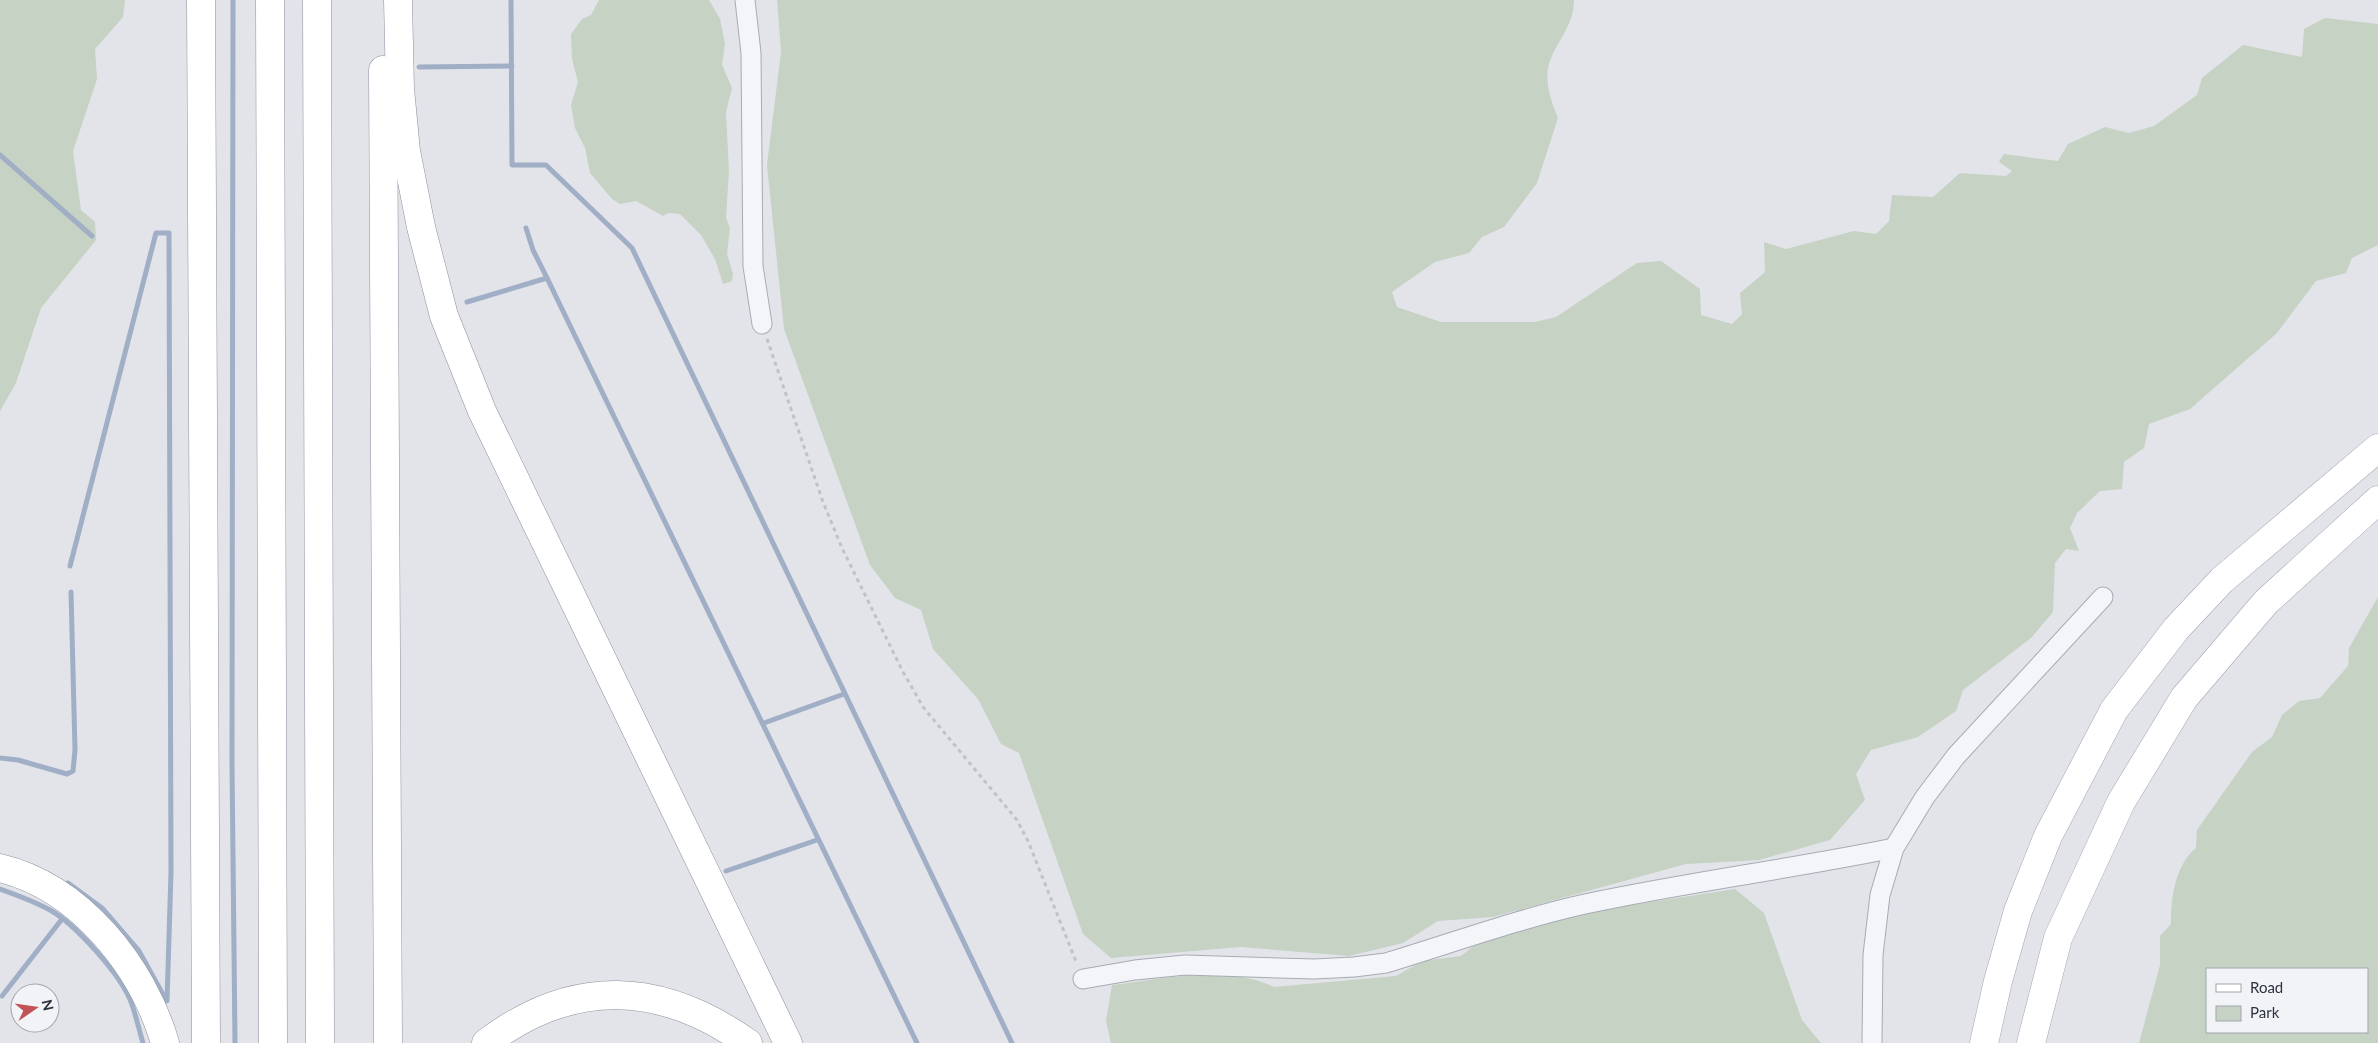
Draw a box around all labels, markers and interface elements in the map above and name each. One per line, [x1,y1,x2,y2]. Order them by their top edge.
legend [2206,968,2368,1033]
text: Road [2250,978,2283,996]
north arrow [10,983,60,1033]
text: N [39,998,58,1012]
text: Park [2250,1003,2280,1021]

